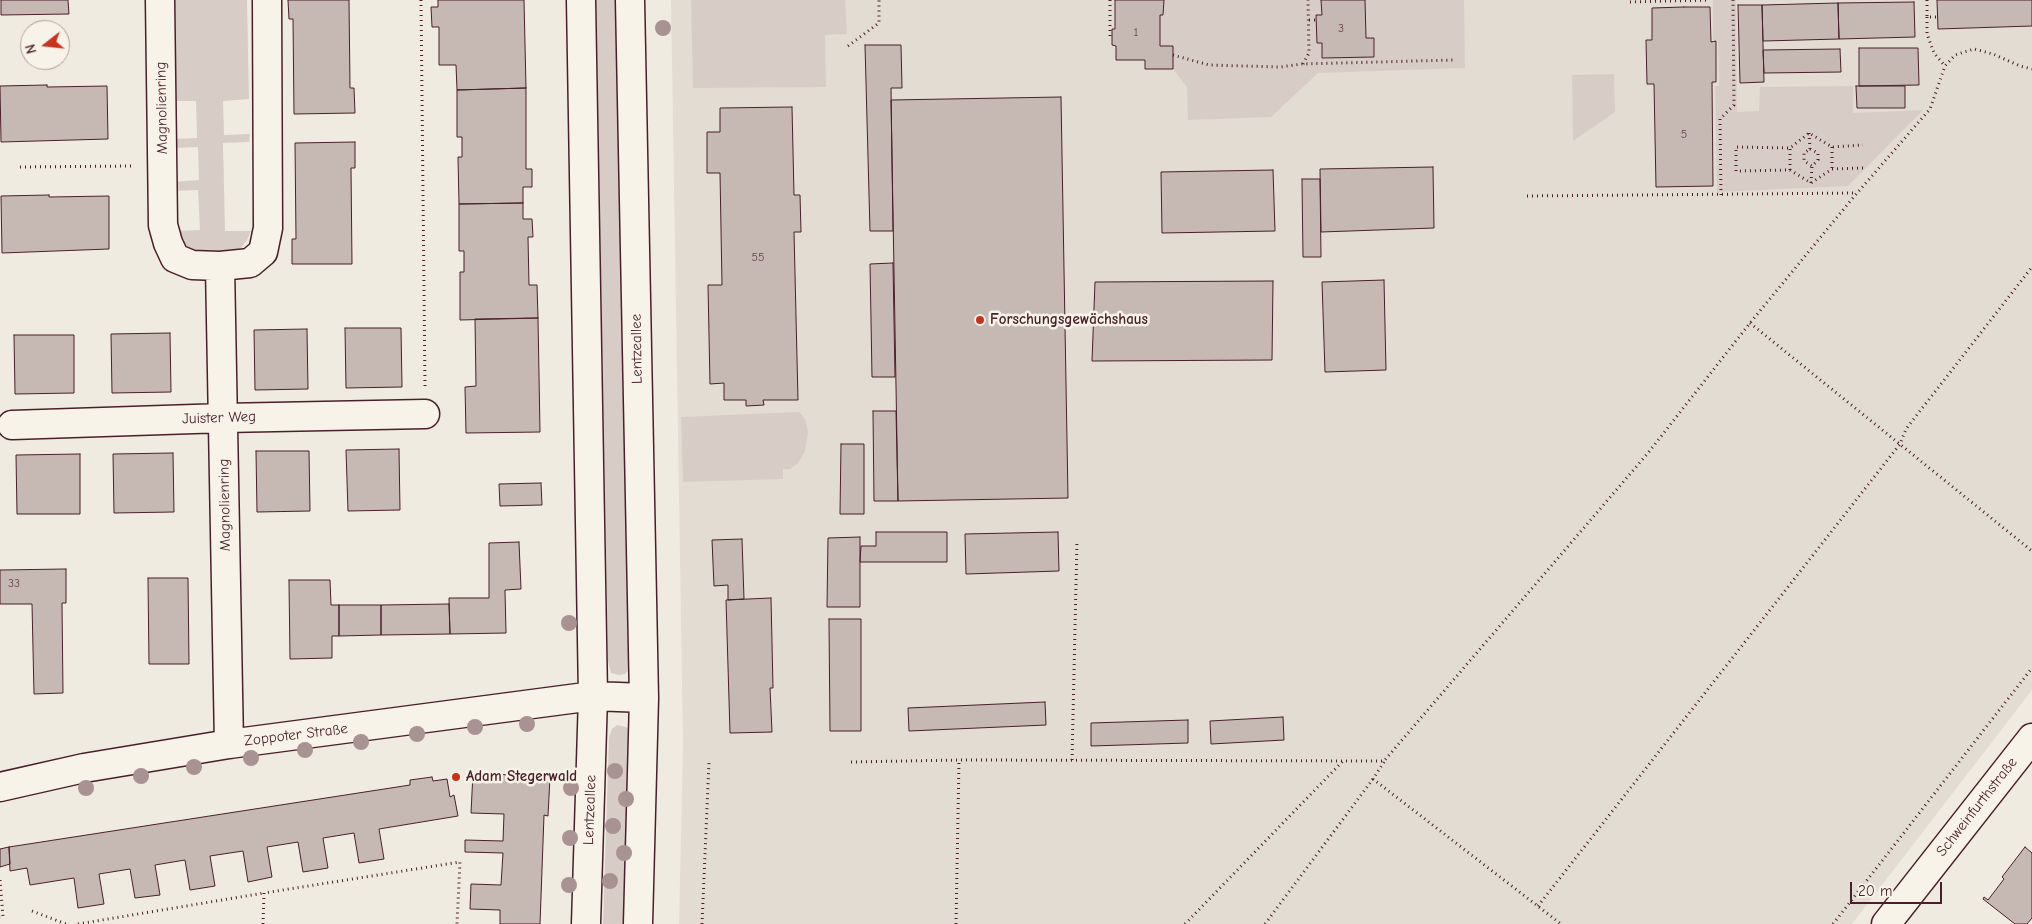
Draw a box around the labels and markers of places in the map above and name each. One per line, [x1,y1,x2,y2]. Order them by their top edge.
place label: Forschungsgewächshaus [990,311,1148,329]
marker: Forschungsgewächshaus [974,314,986,326]
place label: Adam Stegerwald [466,768,577,786]
marker: Adam Stegerwald [450,771,462,783]

